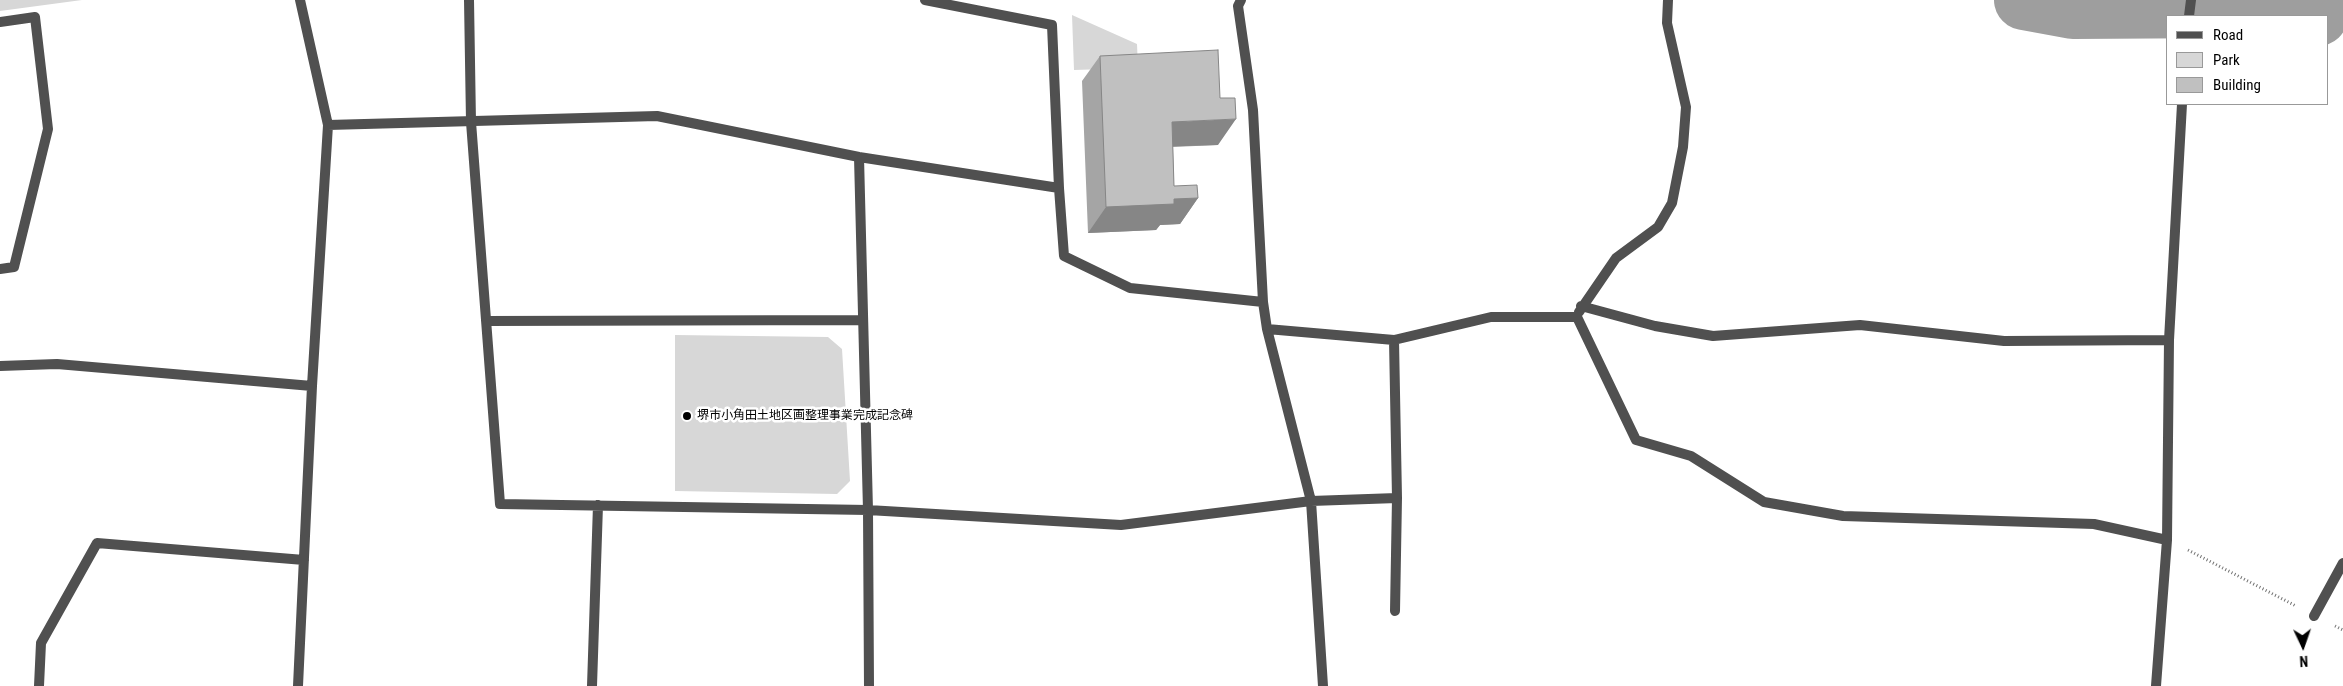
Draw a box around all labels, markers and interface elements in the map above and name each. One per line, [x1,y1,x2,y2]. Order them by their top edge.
legend [2166,15,2328,105]
text: Road [2213,26,2243,44]
text: Park [2213,51,2240,69]
text: Building [2213,76,2261,94]
place label: 堺市小角田土地区画整理事業完成記念碑 [697,409,913,423]
marker: 堺市小角田土地区画整理事業完成記念碑 [681,410,693,422]
north arrow [2278,621,2328,671]
text: N [2299,653,2308,669]

